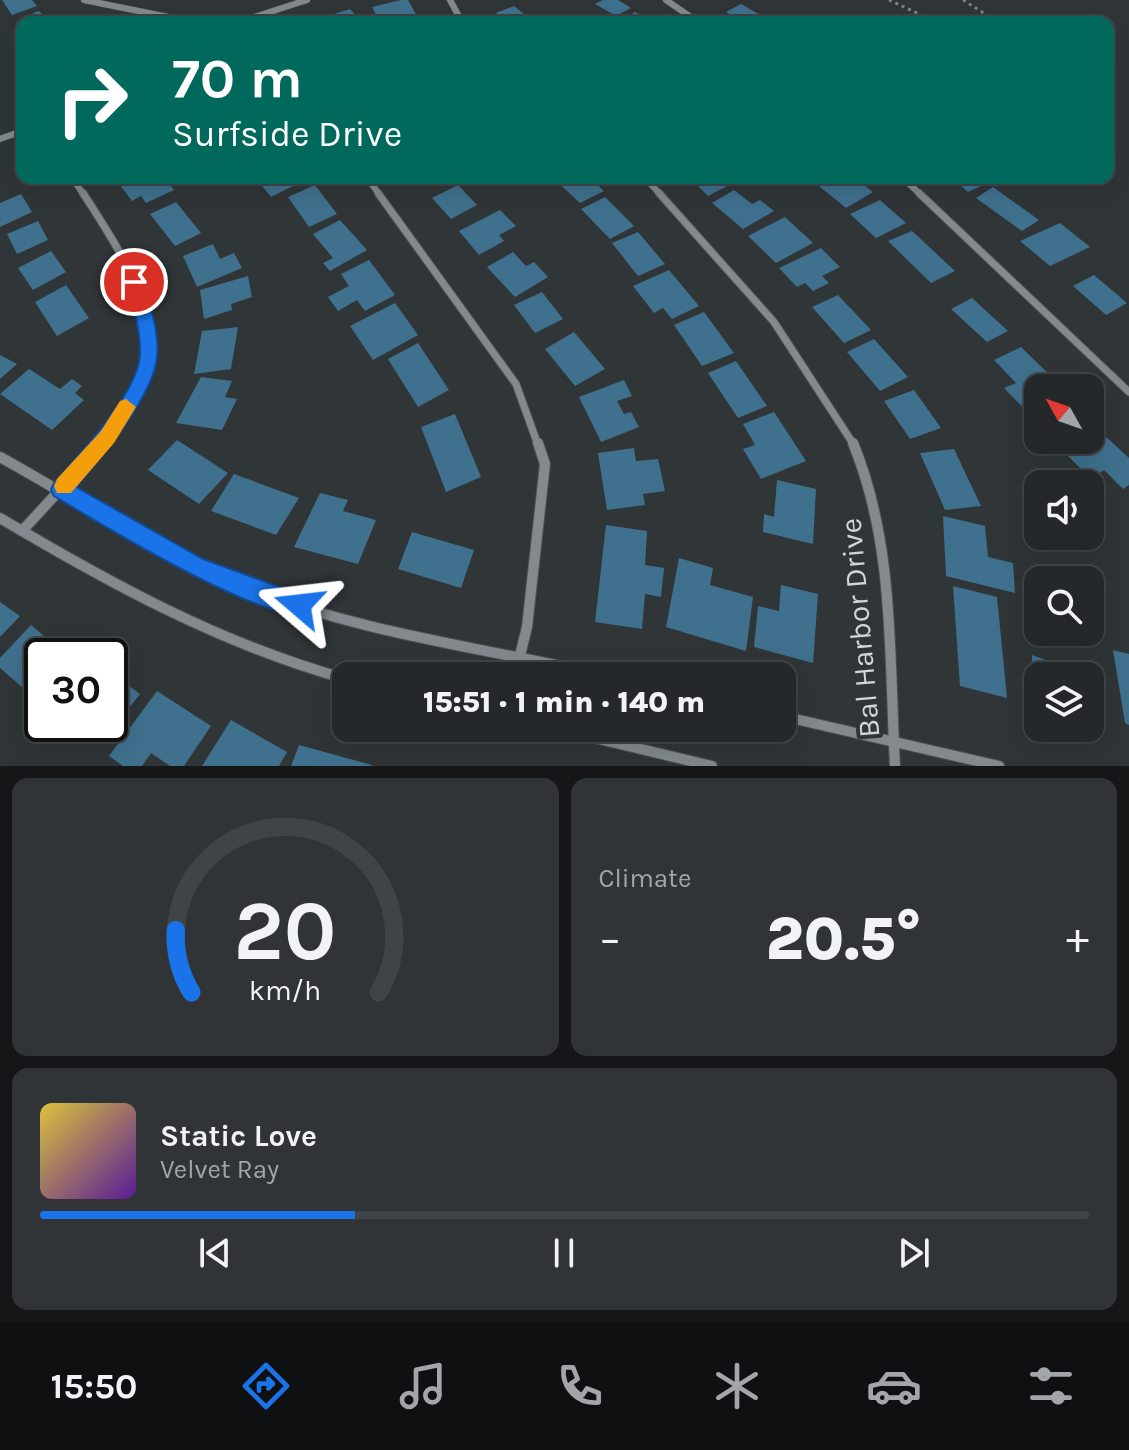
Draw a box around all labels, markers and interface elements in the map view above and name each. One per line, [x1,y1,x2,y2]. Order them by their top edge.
text: 70 m [172,46,303,111]
icon: right [40,48,144,152]
text: Surfside Drive [172,113,402,155]
pin [100,248,168,316]
icon: arrive [112,260,156,304]
north arrow [1024,374,1104,454]
map controls [1024,374,1104,742]
button: sound [1024,470,1104,550]
street label: Bal Harbor Drive [832,517,888,739]
position arrow [257,563,341,647]
button: search [1024,566,1104,646]
speed limit sign: 30 [24,638,128,742]
button: layers [1024,662,1104,742]
text: 15:51 · 1 min · 140 m [423,684,705,720]
text: Climate [599,863,691,894]
text: 20 [234,883,337,980]
text: 20.5° [766,904,922,974]
text: − [599,913,622,964]
text: + [1066,913,1089,964]
text: km/h [249,974,321,1007]
text: Static Love [160,1118,317,1154]
text: Velvet Ray [160,1154,279,1185]
icon: previous [193,1231,237,1275]
icon: pause [542,1231,586,1275]
icon: next [892,1231,936,1275]
icon: directions [238,1358,294,1414]
icon: music [395,1358,451,1414]
icon: phone [552,1358,608,1414]
icon: climate [709,1358,765,1414]
icon: car [866,1358,922,1414]
icon: filters [1023,1358,1079,1414]
text: 15:50 [50,1365,138,1407]

